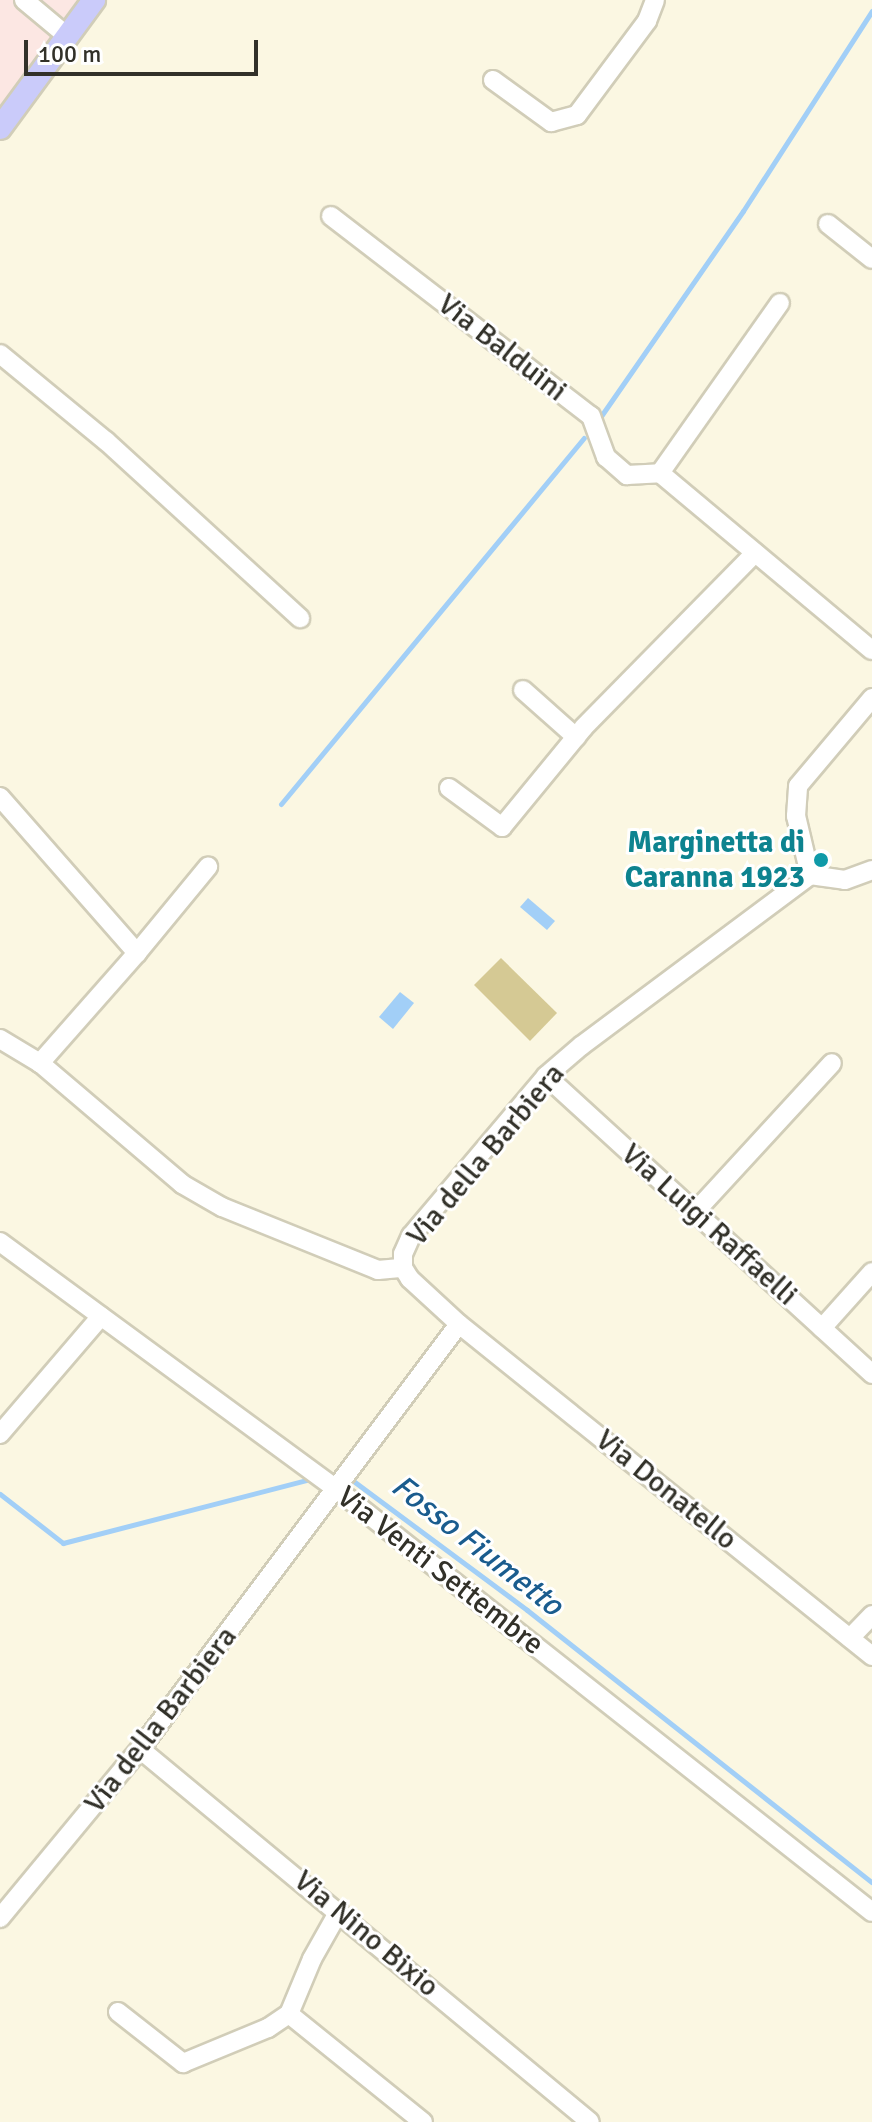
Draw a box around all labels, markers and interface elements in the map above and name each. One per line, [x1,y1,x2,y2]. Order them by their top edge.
scale bar [28,24,262,74]
text: 100 m [38,39,101,69]
street label: Via Balduini [430,286,574,410]
place label: Marginetta di Caranna 1923 [625,825,805,896]
marker: Marginetta di Caranna 1923 [812,851,830,869]
street label: Via della Barbiera [399,1057,573,1253]
street label: Via Luigi Raffaelli [613,1136,805,1314]
street label: Via Donatello [588,1422,744,1558]
water label: Fosso Fiumetto [384,1467,570,1625]
street label: Via Venti Settembre [329,1479,551,1663]
street label: Via della Barbiera [77,1620,245,1820]
street label: Via Nino Bixio [286,1863,446,2005]

